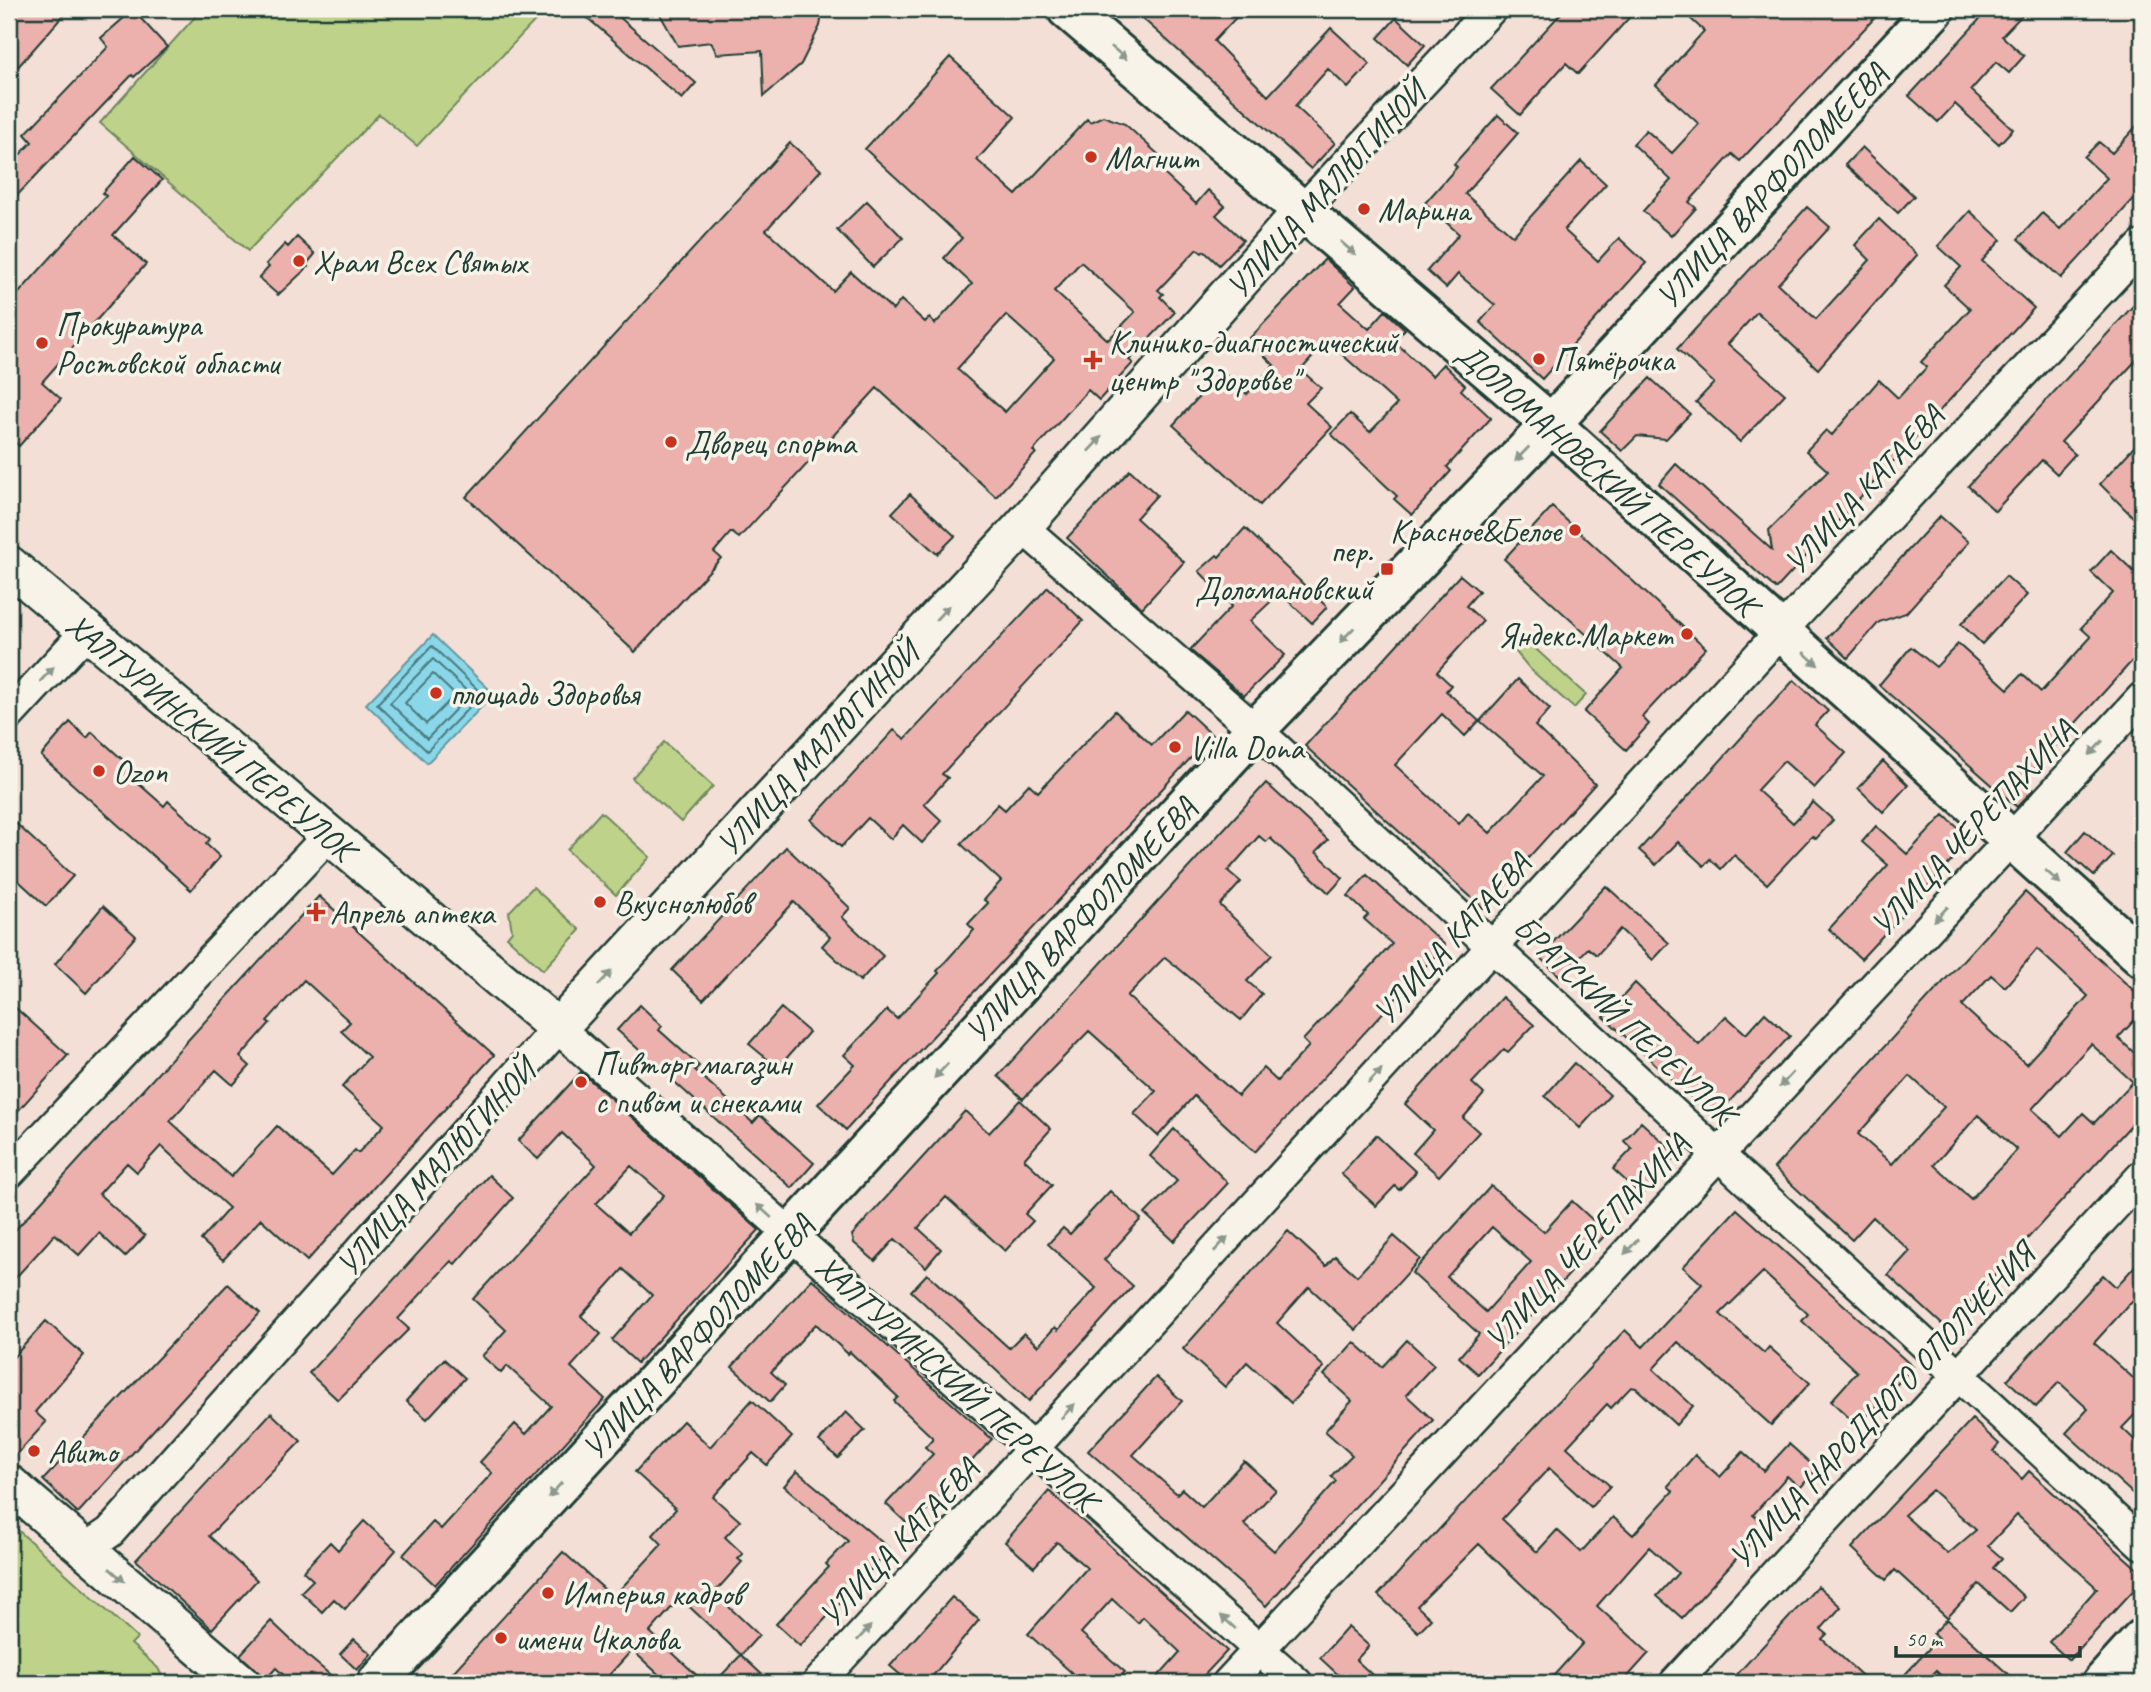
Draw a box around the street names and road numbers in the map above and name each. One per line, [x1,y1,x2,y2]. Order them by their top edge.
street label: УЛИЦА ВАРФОЛОМЕЕВА [1647,53,1898,318]
street label: УЛИЦА МАЛЮГИНОЙ [1217,68,1438,307]
street label: ДОЛОМАНОВСКИЙ ПЕРЕУЛОК [1448,333,1771,629]
street label: УЛИЦА КАТАЕВА [1775,395,1954,583]
street label: ХАЛТУРИНСКИЙ ПЕРЕУЛОК [58,604,368,874]
street label: УЛИЦА МАЛЮГИНОЙ [707,629,932,865]
street label: УЛИЦА ЧЕРЕПАХИНА [1861,709,2085,945]
street label: УЛИЦА ВАРФОЛОМЕЕВА [956,787,1207,1052]
street label: УЛИЦА КАТАЕВА [1364,843,1541,1033]
street label: БРАТСКИЙ ПЕРЕУЛОК [1505,906,1749,1138]
street label: УЛИЦА МАЛЮГИНОЙ [327,1046,548,1285]
street label: УЛИЦА ЧЕРЕПАХИНА [1475,1123,1699,1359]
street label: УЛИЦА ВАРФОЛОМЕЕВА [573,1204,824,1469]
street label: УЛИЦА НАРОДНОГО ОПОЛЧЕНИЯ [1720,1231,2047,1577]
street label: ХАЛТУРИНСКИЙ ПЕРЕУЛОК [807,1245,1110,1524]
street label: УЛИЦА КАТАЕВА [810,1448,989,1636]

